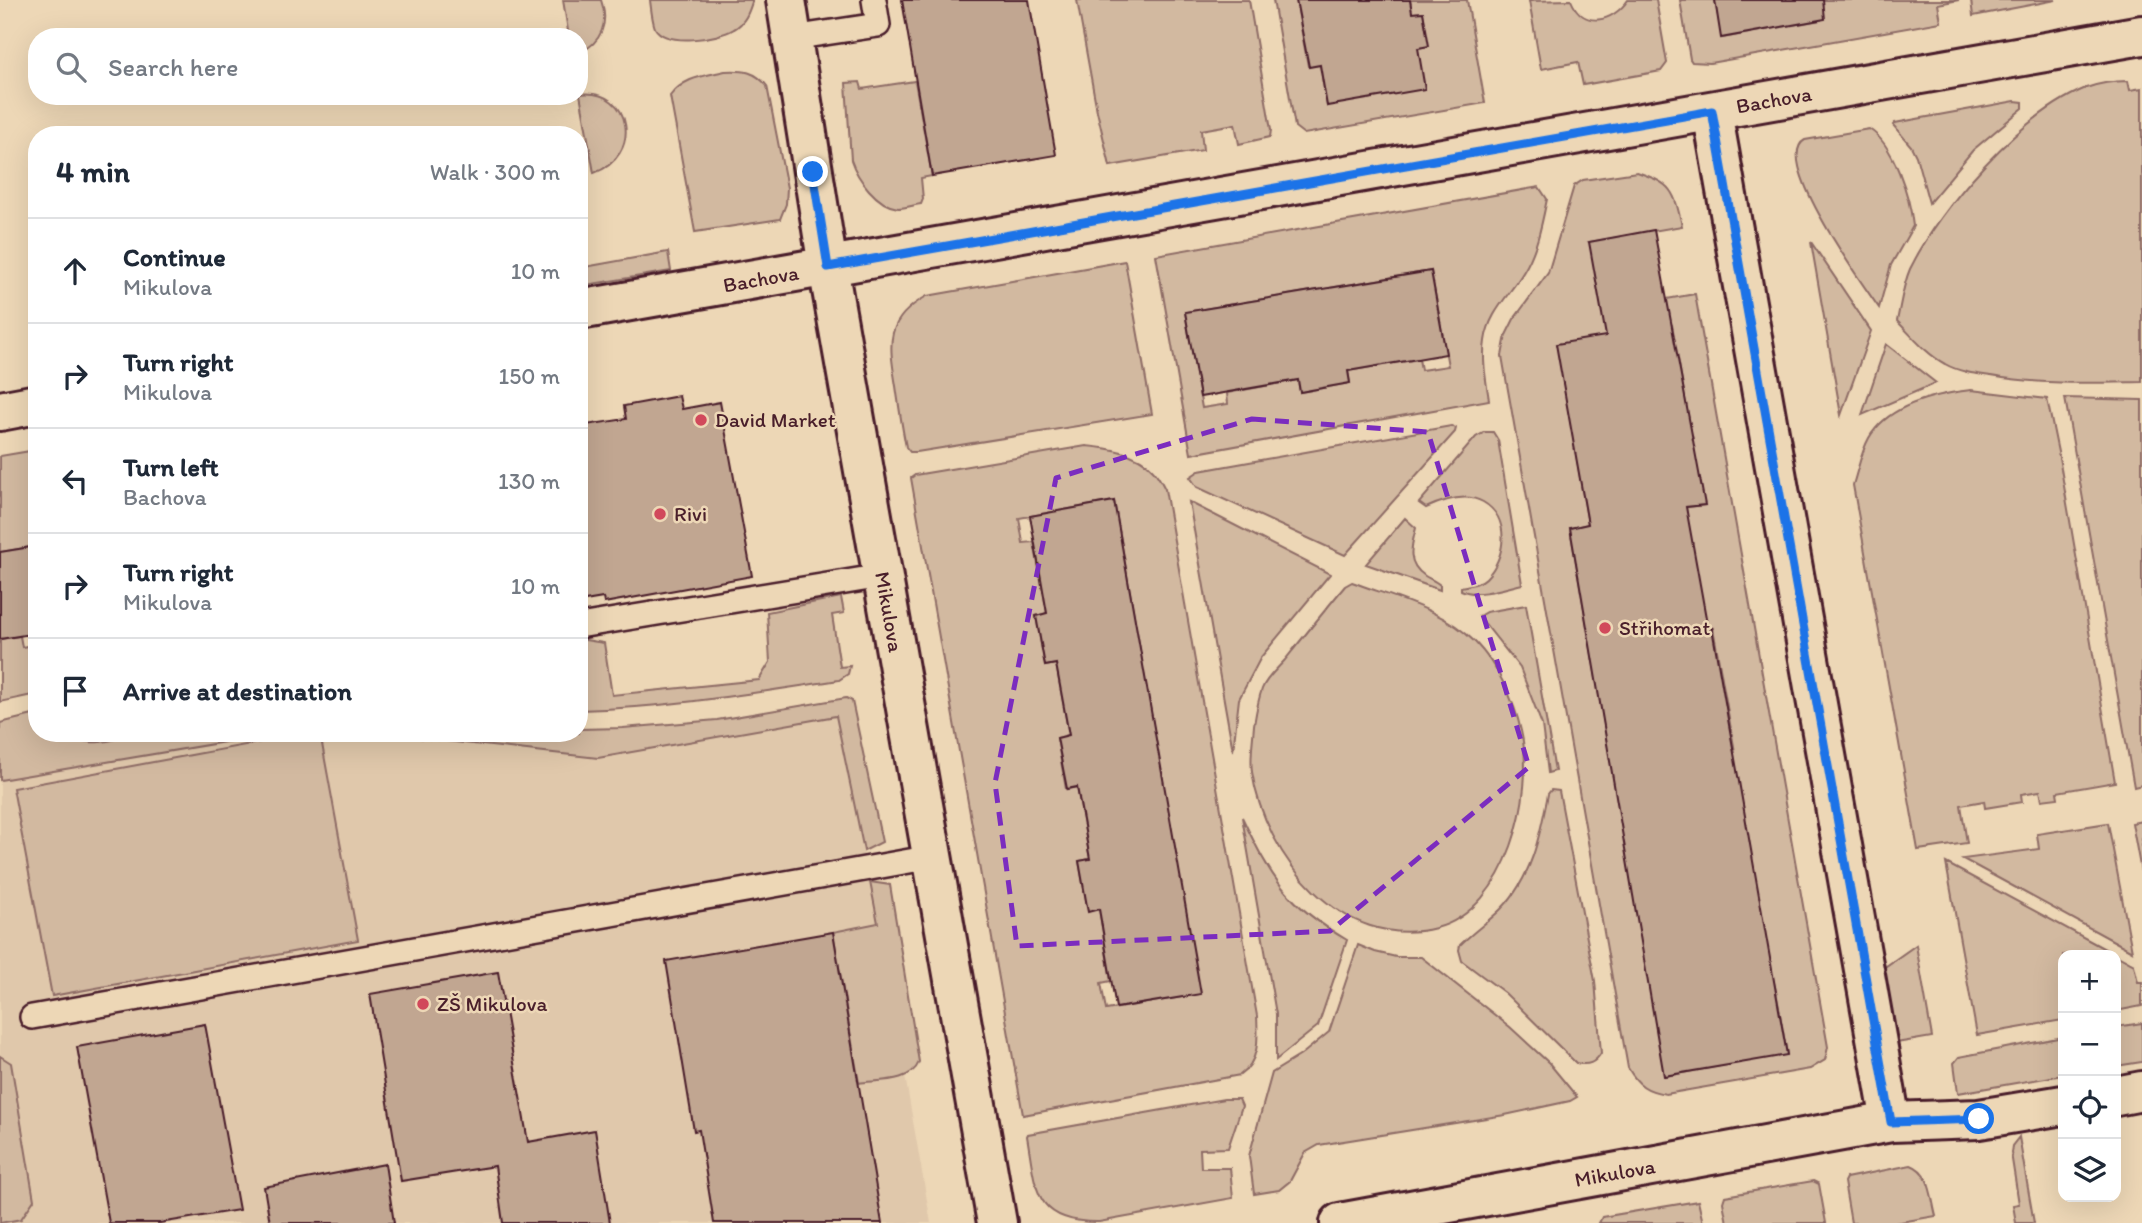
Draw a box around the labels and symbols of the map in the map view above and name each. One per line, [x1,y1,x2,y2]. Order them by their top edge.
street label: Bachova [1734,81,1814,118]
route end [797,156,828,187]
street label: Bachova [721,260,801,297]
place label: David Market [715,407,836,432]
marker: David Market [693,412,709,428]
place label: Rivi [674,501,707,526]
marker: Rivi [652,506,668,522]
street label: Mikulova [870,570,909,654]
place label: Střihomat [1619,615,1710,640]
marker: Střihomat [1597,620,1613,636]
place label: ZŠ Mikulova [437,991,547,1016]
marker: ZŠ Mikulova [415,996,431,1012]
route start [1963,1103,1994,1134]
street label: Mikulova [1573,1153,1657,1192]

